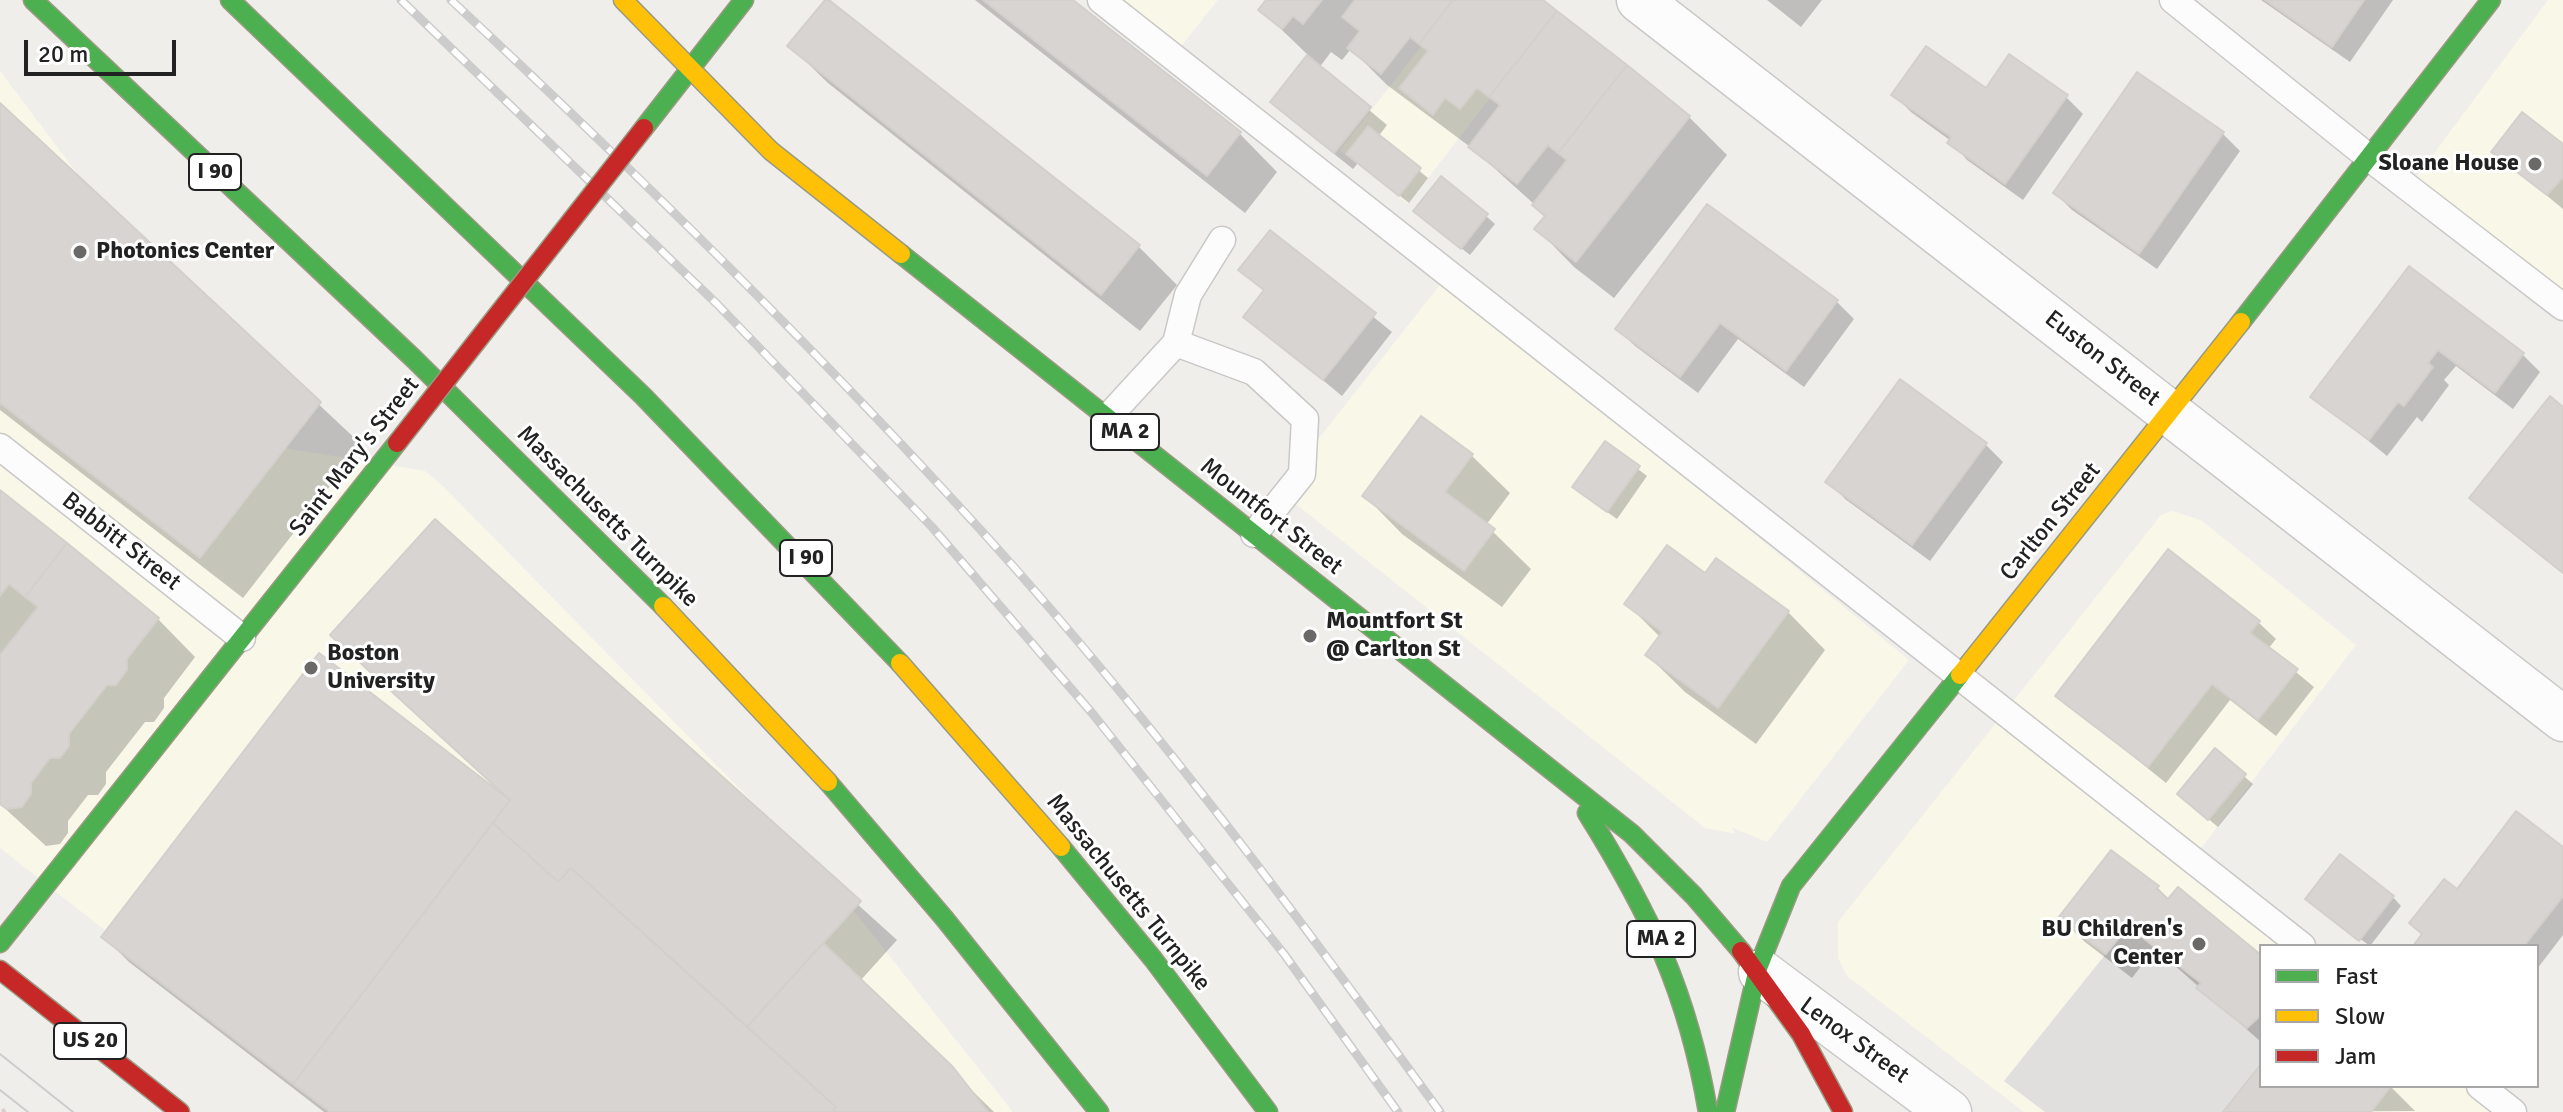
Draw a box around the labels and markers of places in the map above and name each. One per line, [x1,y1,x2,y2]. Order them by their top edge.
place label: Sloane House [2378,150,2519,178]
marker: Sloane House [2526,155,2544,173]
place label: Photonics Center [96,238,274,266]
marker: Photonics Center [71,243,89,261]
place label: Mountfort St @ Carlton St [1326,608,1463,664]
marker: Mountfort St @ Carlton St [1301,627,1319,645]
place label: Boston University [327,640,435,696]
marker: Boston University [302,659,320,677]
place label: BU Children's Center [2041,916,2183,972]
marker: BU Children's Center [2190,935,2208,953]

